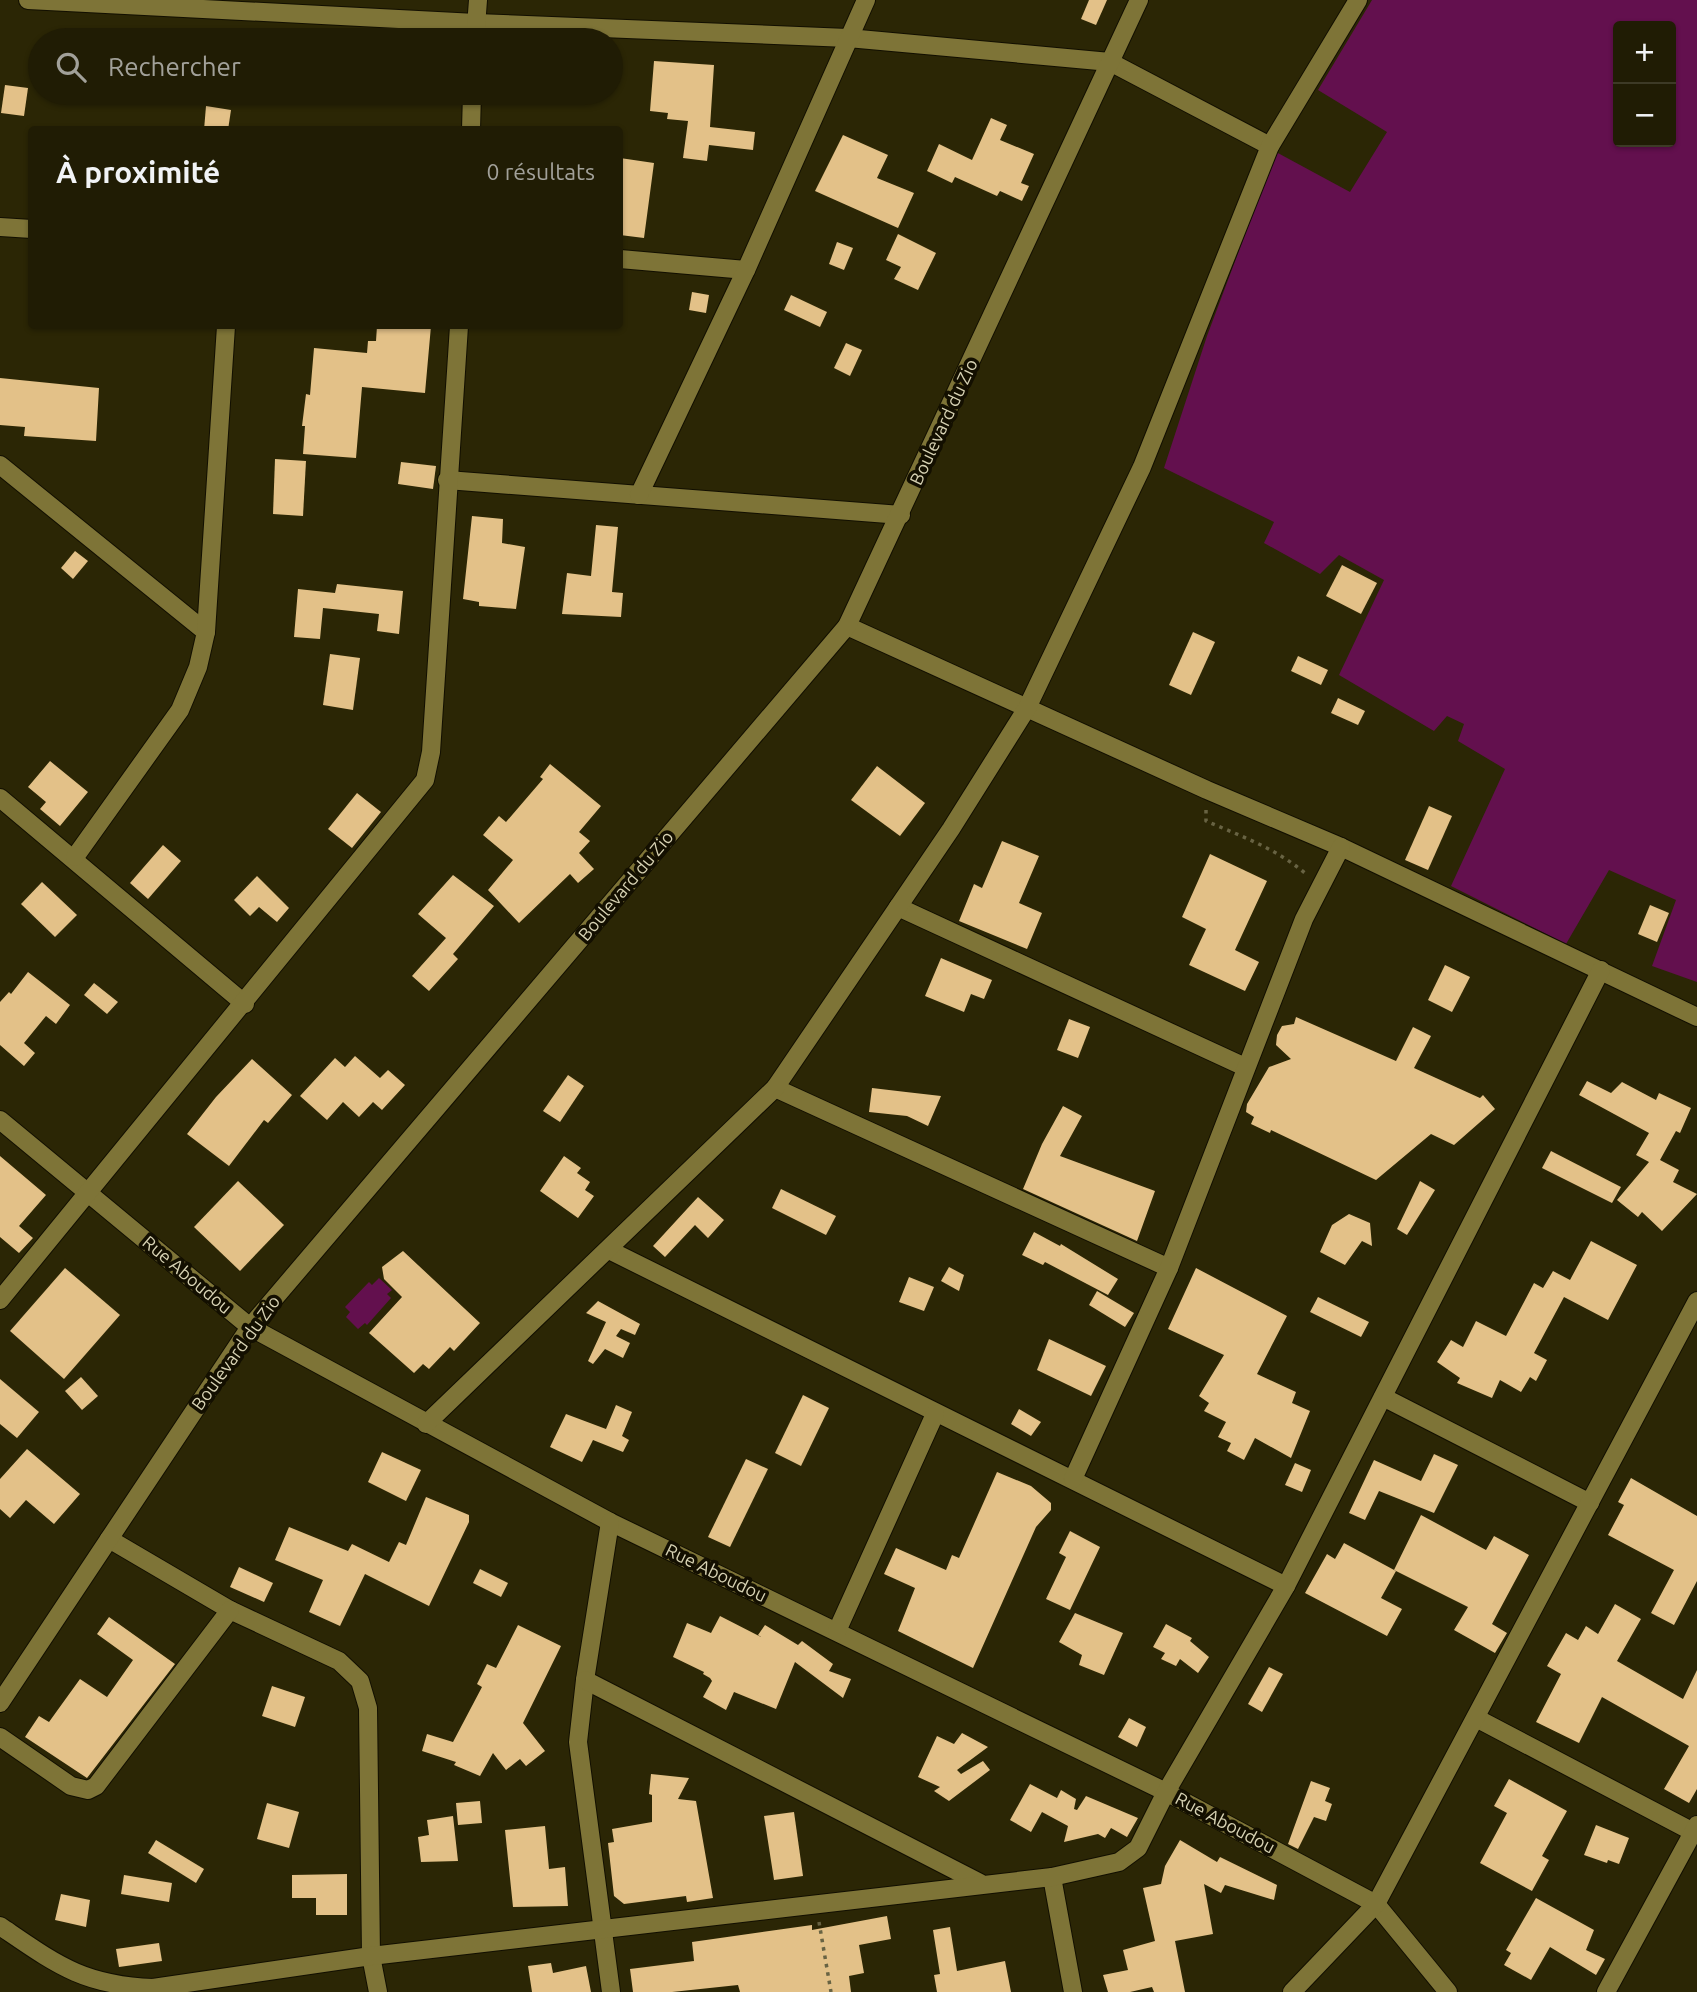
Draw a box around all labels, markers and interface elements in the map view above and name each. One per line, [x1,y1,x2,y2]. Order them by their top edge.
map controls [1613,21,1676,147]
button: + [1613,21,1676,84]
search box [28,28,623,105]
icon: search [52,48,90,86]
text: Rechercher [108,52,241,81]
button: − [1613,84,1676,147]
text: À proximité [56,155,220,189]
text: 0 résultats [486,159,595,184]
street label: Boulevard du Zio [905,355,981,488]
street label: Boulevard du Zio [574,827,677,944]
street label: Rue Aboudou [139,1231,236,1317]
street label: Boulevard du Zio [187,1291,283,1414]
street label: Rue Aboudou [663,1539,770,1605]
street label: Rue Aboudou [1172,1787,1279,1857]

